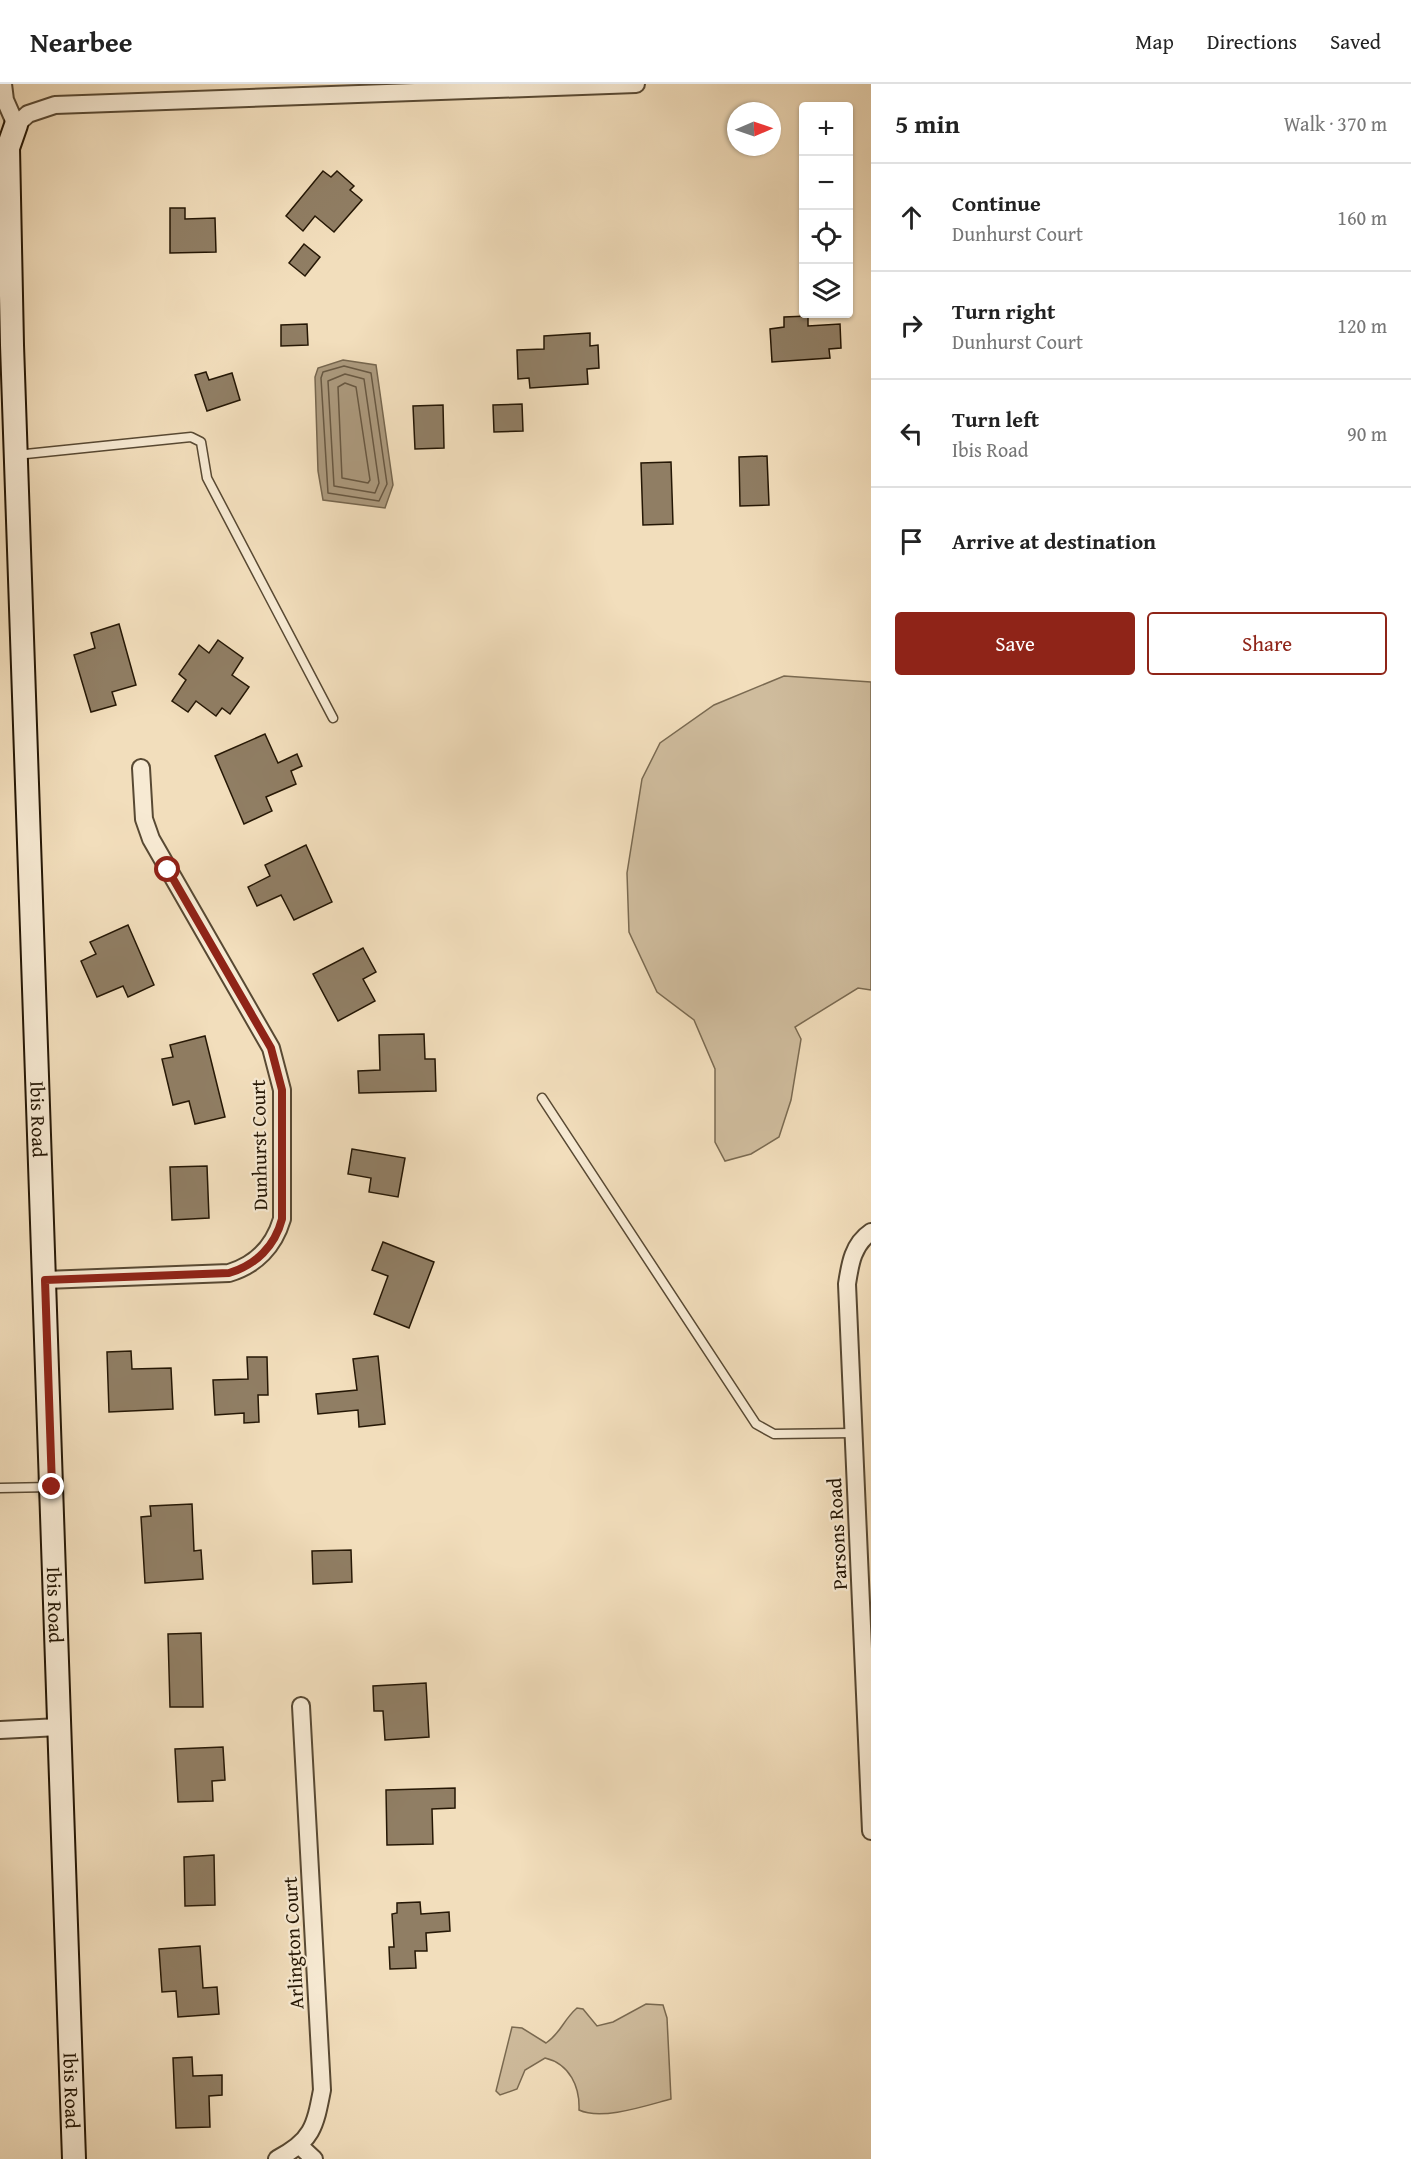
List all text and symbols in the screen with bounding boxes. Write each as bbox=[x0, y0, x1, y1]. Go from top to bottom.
text: Nearbee bbox=[30, 21, 133, 62]
text: Map bbox=[1135, 26, 1174, 57]
text: Directions bbox=[1207, 26, 1297, 57]
text: Saved bbox=[1330, 26, 1381, 57]
north arrow bbox=[727, 102, 781, 156]
map controls bbox=[799, 102, 853, 318]
button: + bbox=[799, 102, 853, 156]
text: 5 min bbox=[895, 104, 960, 143]
text: Walk · 370 m bbox=[1284, 109, 1387, 138]
button: − bbox=[799, 156, 853, 210]
text: Continue bbox=[952, 187, 1041, 219]
icon: ahead bbox=[895, 201, 928, 234]
text: 160 m bbox=[1337, 203, 1387, 232]
button: locate bbox=[799, 210, 853, 264]
text: Dunhurst Court bbox=[952, 219, 1083, 248]
button: layers bbox=[799, 264, 853, 318]
text: Turn right bbox=[952, 295, 1055, 327]
icon: right bbox=[895, 309, 928, 342]
text: 120 m bbox=[1337, 311, 1387, 340]
text: Dunhurst Court bbox=[952, 327, 1083, 356]
text: Turn left bbox=[952, 403, 1039, 435]
icon: left bbox=[895, 417, 928, 450]
text: 90 m bbox=[1347, 419, 1387, 448]
text: Ibis Road bbox=[952, 435, 1028, 464]
icon: arrive bbox=[895, 525, 928, 558]
text: Arrive at destination bbox=[952, 525, 1156, 557]
button: Save bbox=[895, 612, 1135, 675]
button: Share bbox=[1147, 612, 1387, 675]
route start bbox=[154, 856, 180, 882]
street label: Dunhurst Court bbox=[243, 1079, 274, 1211]
street label: Ibis Road bbox=[23, 1080, 55, 1158]
route end bbox=[38, 1473, 64, 1499]
street label: Parsons Road bbox=[819, 1477, 854, 1591]
street label: Ibis Road bbox=[40, 1566, 71, 1644]
street label: Arlington Court bbox=[275, 1876, 310, 2010]
street label: Ibis Road bbox=[56, 2052, 88, 2130]

